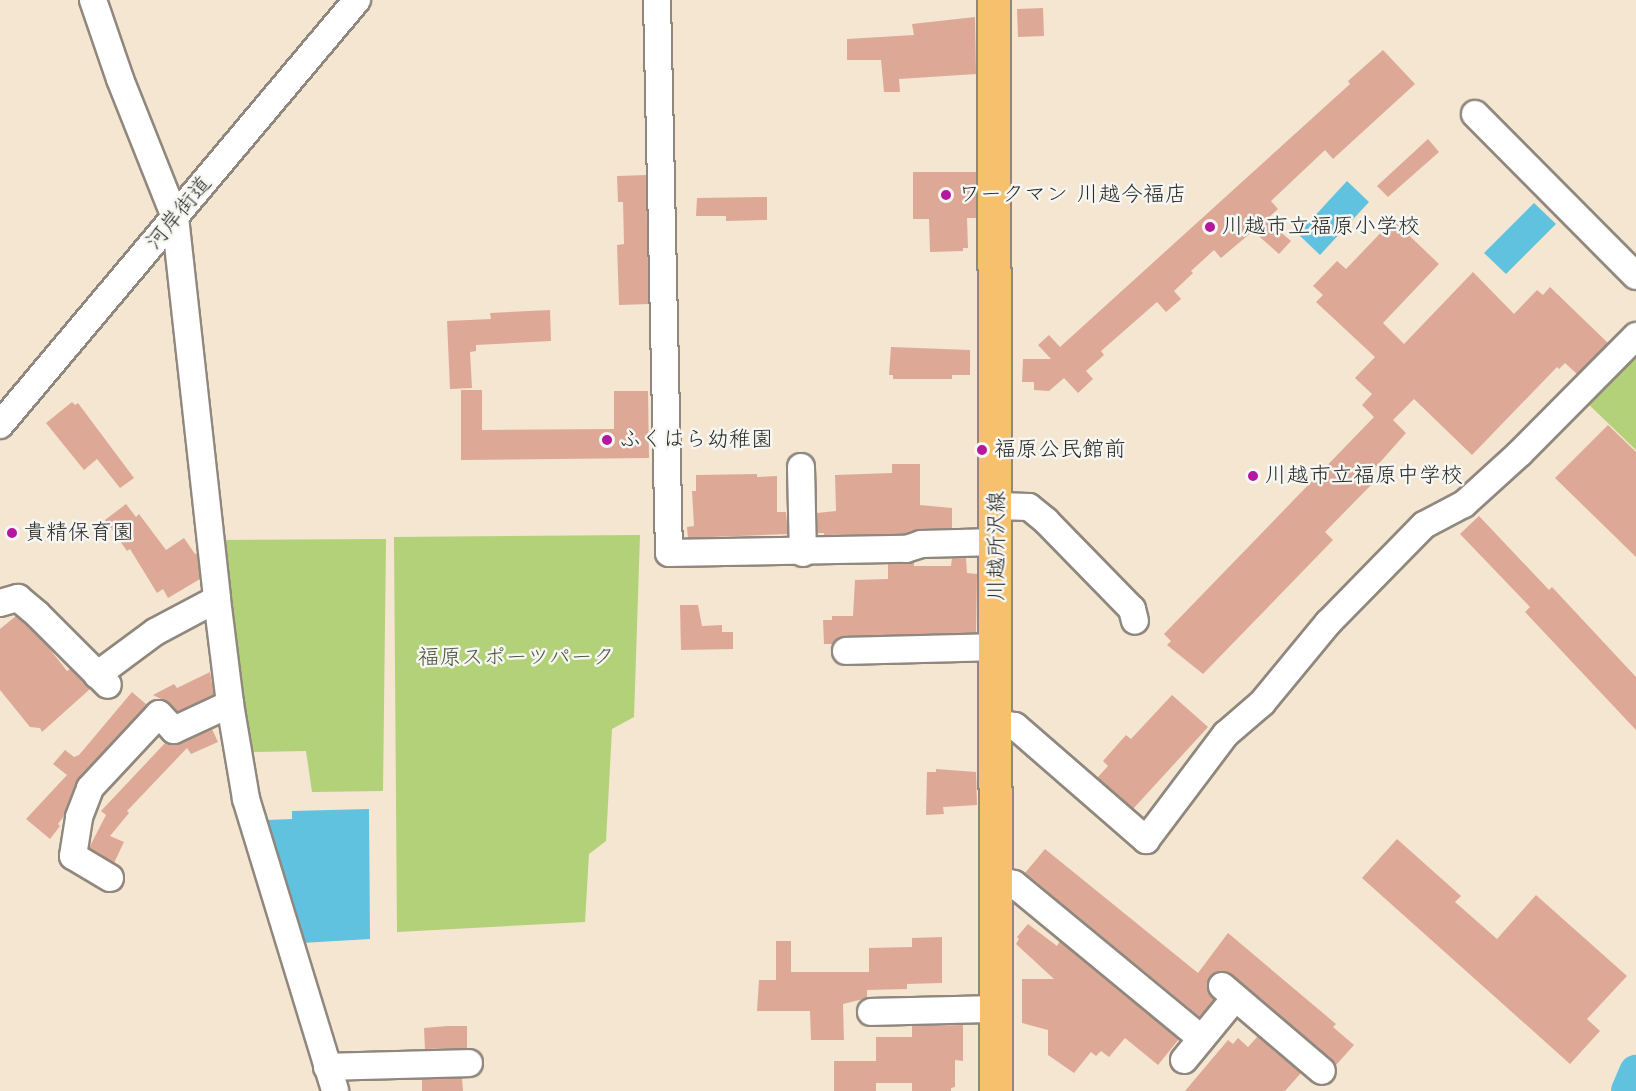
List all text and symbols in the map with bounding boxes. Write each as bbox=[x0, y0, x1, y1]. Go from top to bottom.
street label: 河岸街道 bbox=[141, 171, 217, 255]
place label: ワークマン 川越今福店 bbox=[958, 182, 1187, 208]
marker: ワークマン 川越今福店 bbox=[939, 188, 953, 202]
place label: 川越市立福原小学校 bbox=[1222, 214, 1420, 240]
marker: 川越市立福原小学校 bbox=[1203, 220, 1217, 234]
place label: ふくはら幼稚園 bbox=[619, 427, 773, 453]
marker: ふくはら幼稚園 bbox=[600, 433, 614, 447]
place label: 福原公民館前 bbox=[994, 437, 1126, 463]
marker: 福原公民館前 bbox=[975, 443, 989, 457]
place label: 川越市立福原中学校 bbox=[1265, 463, 1463, 489]
marker: 川越市立福原中学校 bbox=[1246, 469, 1260, 483]
street label: 川越所沢線 bbox=[984, 491, 1010, 601]
place label: 貴精保育園 bbox=[24, 520, 134, 546]
marker: 貴精保育園 bbox=[5, 526, 19, 540]
park label: 福原スポーツパーク bbox=[417, 645, 615, 671]

